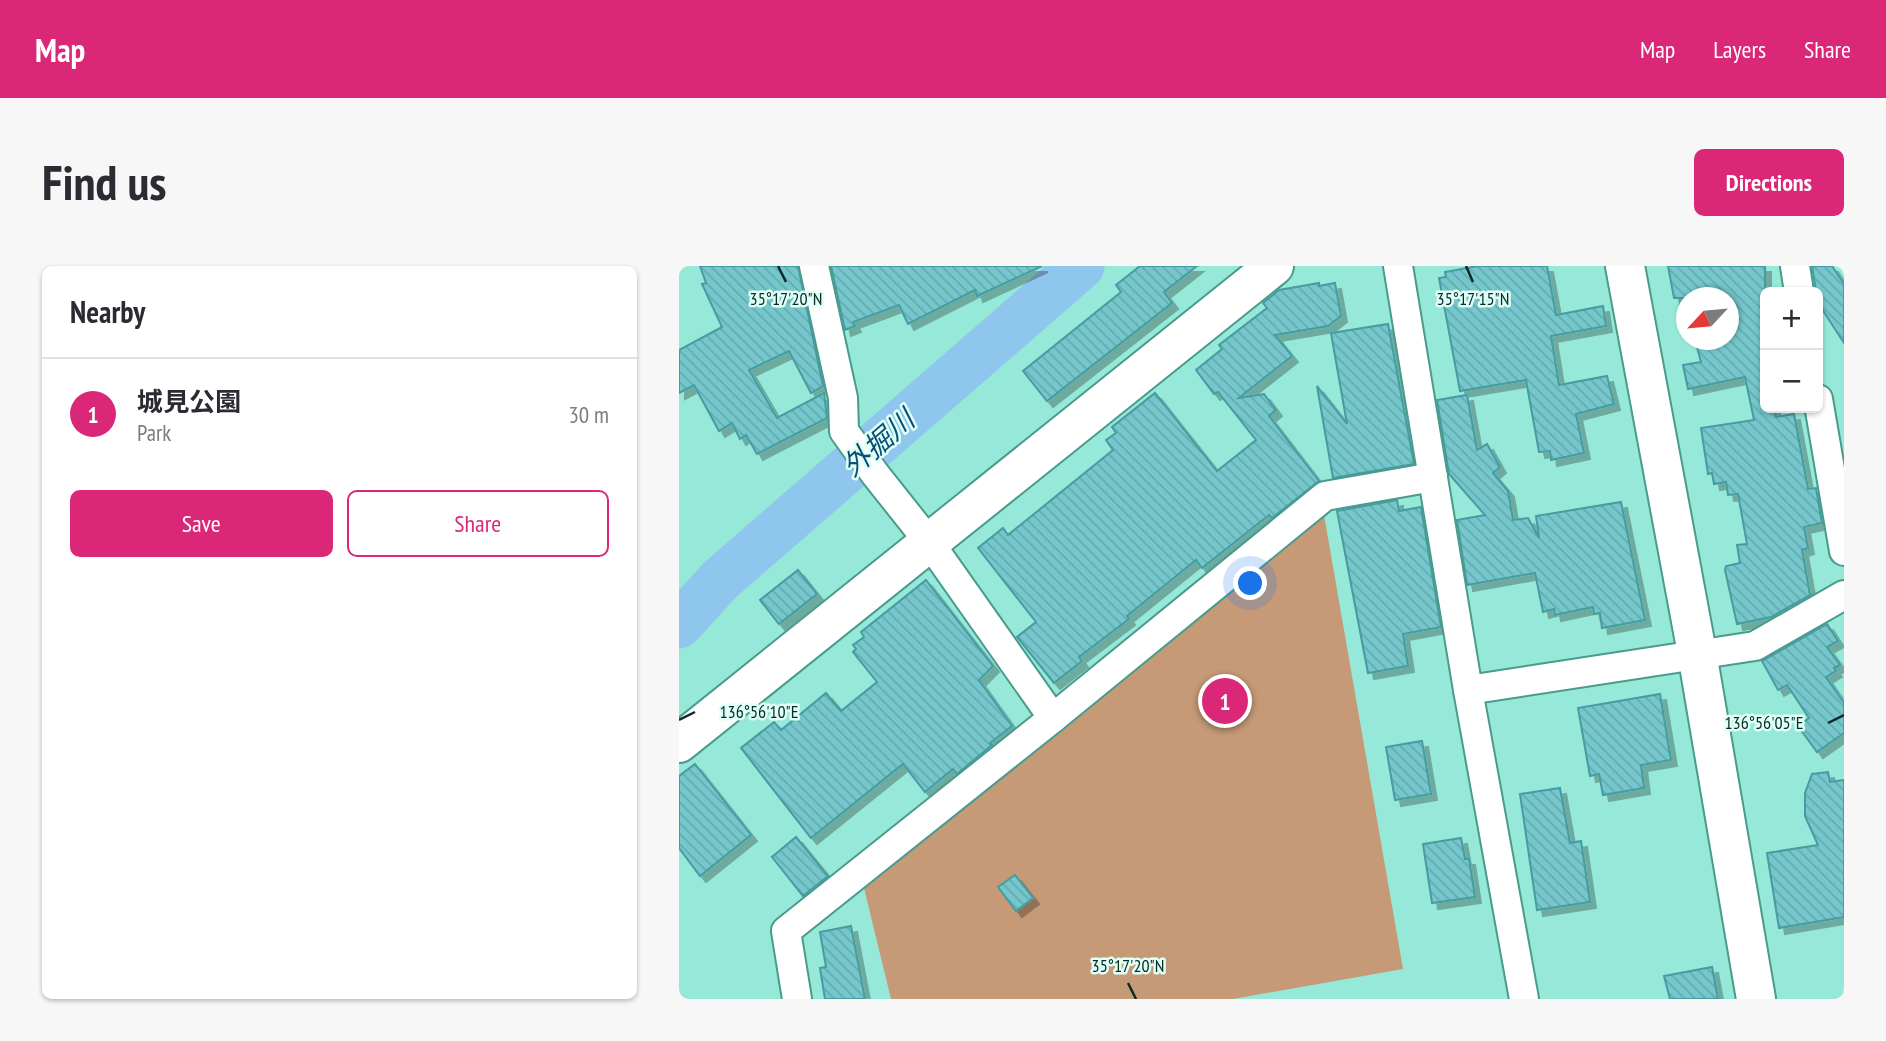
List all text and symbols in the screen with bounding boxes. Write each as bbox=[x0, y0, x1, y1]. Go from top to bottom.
text: Map bbox=[35, 28, 85, 71]
text: Map bbox=[1640, 34, 1675, 65]
text: Layers bbox=[1713, 34, 1766, 65]
text: Share bbox=[1804, 34, 1851, 65]
button: Directions bbox=[1694, 149, 1844, 216]
text: Find us bbox=[42, 150, 166, 214]
text: 35°17'20"N bbox=[750, 287, 822, 310]
text: 35°17'15"N bbox=[1437, 287, 1509, 310]
north arrow bbox=[1676, 287, 1739, 350]
map controls bbox=[1760, 287, 1823, 413]
button: + bbox=[1760, 287, 1823, 350]
text: Nearby bbox=[70, 292, 145, 331]
button: − bbox=[1760, 350, 1823, 413]
text: 城見公園 bbox=[137, 385, 241, 418]
water label: 外掘川 bbox=[834, 399, 924, 484]
text: 1 bbox=[88, 400, 99, 429]
text: 30 m bbox=[568, 400, 609, 429]
text: Park bbox=[137, 418, 171, 447]
button: Save bbox=[70, 490, 333, 557]
button: Share bbox=[347, 490, 609, 557]
your location bbox=[1233, 566, 1267, 600]
pin: 1 bbox=[1202, 675, 1248, 727]
text: 136°56'10"E bbox=[720, 700, 798, 723]
text: 136°56'05"E bbox=[1725, 711, 1803, 734]
text: 35°17'20"N bbox=[1092, 954, 1164, 977]

